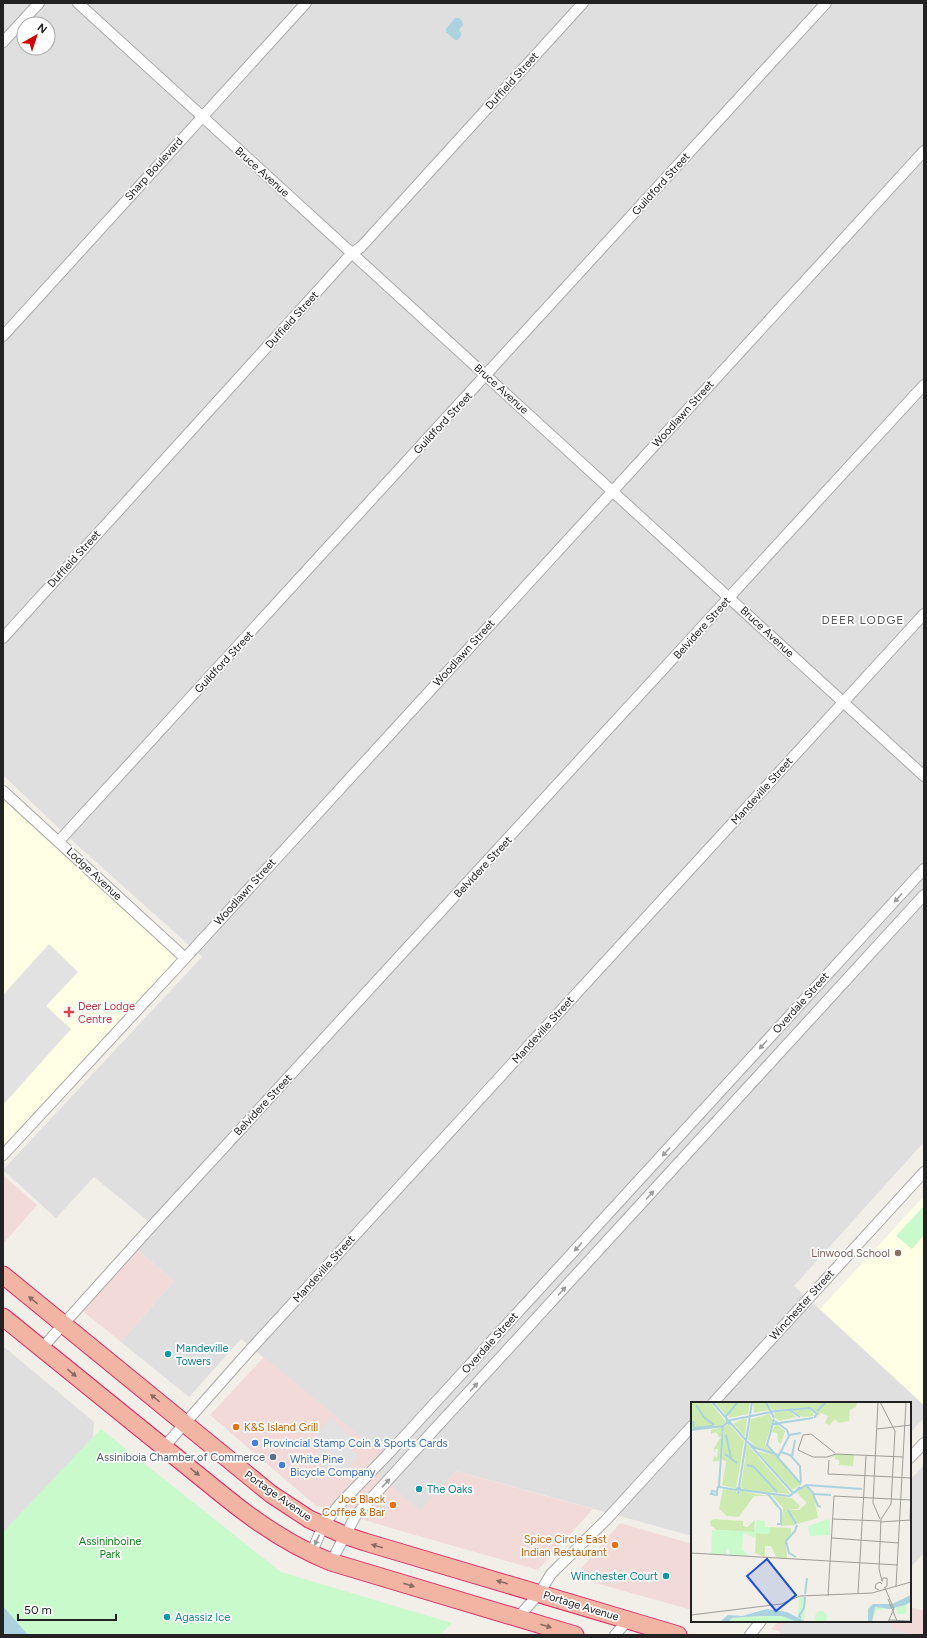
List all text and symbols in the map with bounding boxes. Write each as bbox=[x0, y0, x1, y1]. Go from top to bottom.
north arrow bbox=[16, 16, 56, 56]
text: N bbox=[35, 21, 49, 36]
street label: Duffield Street bbox=[483, 50, 541, 112]
street label: Sharp Boulevard bbox=[122, 135, 186, 203]
street label: Bruce Avenue bbox=[232, 144, 292, 200]
street label: Guildford Street bbox=[629, 150, 693, 218]
street label: Duffield Street bbox=[263, 289, 321, 351]
street label: Bruce Avenue bbox=[471, 361, 531, 417]
street label: Woodlawn Street bbox=[650, 378, 716, 450]
street label: Guildford Street bbox=[411, 389, 475, 457]
street label: Duffield Street bbox=[45, 528, 103, 590]
street label: Belvidere Street bbox=[671, 594, 733, 662]
street label: Bruce Avenue bbox=[738, 604, 796, 660]
district label: DEER LODGE bbox=[822, 613, 904, 627]
street label: Woodlawn Street bbox=[431, 617, 497, 689]
street label: Guildford Street bbox=[192, 628, 256, 696]
street label: Mandeville Street bbox=[728, 755, 796, 827]
street label: Belvidere Street bbox=[451, 834, 515, 900]
street label: Lodge Avenue bbox=[64, 845, 124, 903]
street label: Woodlawn Street bbox=[212, 856, 278, 928]
one-way arrow bbox=[893, 892, 902, 903]
street label: Overdale Street bbox=[770, 970, 832, 1036]
street label: Mandeville Street bbox=[509, 994, 577, 1066]
place label: Deer Lodge Centre bbox=[78, 1000, 135, 1026]
marker: Deer Lodge Centre bbox=[63, 1006, 75, 1018]
one-way arrow bbox=[758, 1040, 768, 1050]
street label: Belvidere Street bbox=[231, 1072, 295, 1138]
one-way arrow bbox=[661, 1146, 670, 1157]
one-way arrow bbox=[645, 1190, 654, 1201]
street label: Mandeville Street bbox=[290, 1233, 358, 1305]
one-way arrow bbox=[574, 1243, 583, 1252]
place label: Linwood School bbox=[811, 1247, 890, 1260]
marker: Linwood School bbox=[893, 1248, 903, 1258]
street label: Winchester Street bbox=[767, 1267, 837, 1343]
one-way arrow bbox=[557, 1286, 566, 1297]
one-way arrow bbox=[28, 1295, 39, 1304]
street label: Overdale Street bbox=[459, 1310, 521, 1376]
place label: Mandeville Towers bbox=[176, 1342, 228, 1368]
marker: Mandeville Towers bbox=[163, 1349, 173, 1359]
one-way arrow bbox=[67, 1368, 78, 1377]
one-way arrow bbox=[469, 1382, 479, 1392]
one-way arrow bbox=[149, 1394, 160, 1403]
inset map bbox=[691, 1402, 911, 1622]
place label: K&S Island Grill bbox=[244, 1421, 318, 1434]
marker: K&S Island Grill bbox=[231, 1422, 241, 1432]
place label: Provincial Stamp Coin & Sports Cards bbox=[263, 1437, 448, 1450]
marker: Provincial Stamp Coin & Sports Cards bbox=[250, 1438, 260, 1448]
place label: Assiniboia Chamber of Commerce bbox=[97, 1451, 265, 1464]
marker: Assiniboia Chamber of Commerce bbox=[268, 1452, 278, 1462]
place label: White Pine Bicycle Company bbox=[290, 1453, 376, 1479]
marker: White Pine Bicycle Company bbox=[277, 1460, 287, 1470]
one-way arrow bbox=[189, 1468, 200, 1477]
street label: Portage Avenue bbox=[242, 1468, 314, 1524]
one-way arrow bbox=[381, 1478, 391, 1488]
place label: The Oaks bbox=[427, 1483, 473, 1496]
marker: The Oaks bbox=[414, 1484, 424, 1494]
place label: Joe Black Coffee & Bar bbox=[322, 1493, 386, 1519]
marker: Joe Black Coffee & Bar bbox=[388, 1500, 398, 1510]
place label: Spice Circle East Indian Restaurant bbox=[521, 1533, 607, 1559]
one-way arrow bbox=[314, 1534, 321, 1546]
park label: Assininboine Park bbox=[79, 1535, 141, 1561]
marker: Spice Circle East Indian Restaurant bbox=[610, 1540, 620, 1550]
one-way arrow bbox=[371, 1543, 383, 1549]
place label: Winchester Court bbox=[571, 1570, 658, 1583]
marker: Winchester Court bbox=[661, 1571, 671, 1581]
one-way arrow bbox=[495, 1579, 507, 1585]
one-way arrow bbox=[403, 1582, 415, 1588]
street label: Portage Avenue bbox=[542, 1588, 620, 1624]
scale bar bbox=[18, 1596, 116, 1622]
text: 50 m bbox=[24, 1603, 52, 1617]
place label: Agassiz Ice bbox=[175, 1611, 230, 1624]
marker: Agassiz Ice bbox=[162, 1612, 172, 1622]
one-way arrow bbox=[541, 1623, 553, 1629]

